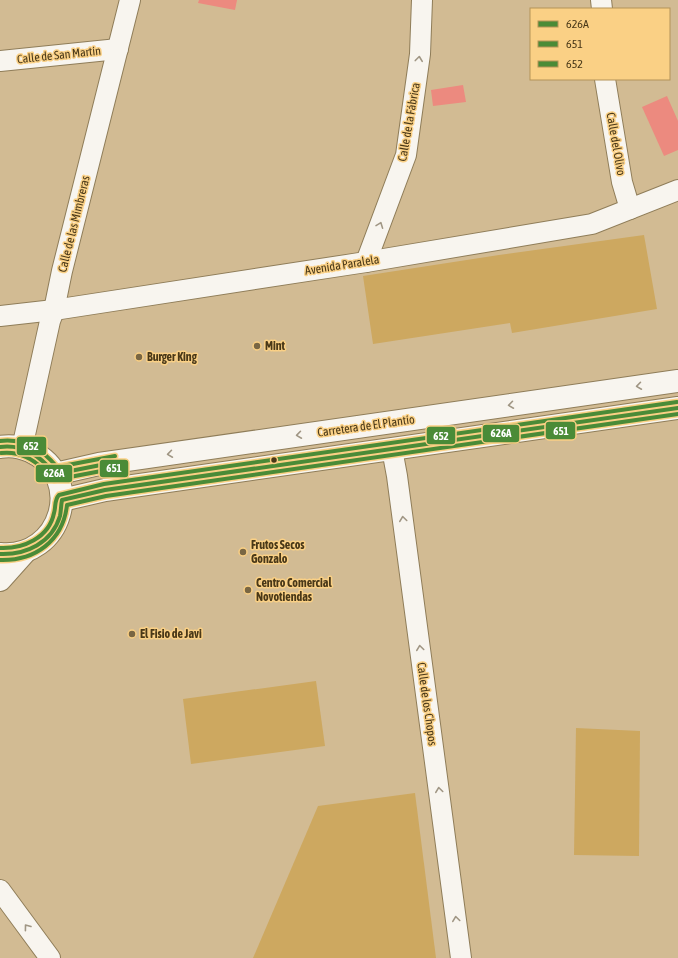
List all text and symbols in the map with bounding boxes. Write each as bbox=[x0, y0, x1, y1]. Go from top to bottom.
legend bbox=[530, 8, 670, 80]
text: 626A bbox=[566, 17, 589, 31]
text: 651 bbox=[566, 37, 583, 51]
street label: Calle de San Martín bbox=[16, 44, 102, 66]
one-way arrow bbox=[414, 56, 423, 62]
text: 652 bbox=[566, 57, 583, 71]
street label: Calle de la Fábrica bbox=[395, 82, 423, 162]
street label: Calle del Olivo bbox=[604, 111, 628, 177]
street label: Calle de las Mimbreras bbox=[55, 174, 93, 274]
one-way arrow bbox=[375, 222, 383, 229]
street label: Avenida Paralela bbox=[304, 252, 380, 278]
place label: Mint bbox=[265, 339, 286, 353]
marker: Mint bbox=[252, 341, 262, 351]
place label: Burger King bbox=[147, 350, 198, 364]
marker: Burger King bbox=[134, 352, 144, 362]
one-way arrow bbox=[636, 381, 642, 390]
one-way arrow bbox=[508, 400, 514, 409]
street label: Carretera de El Plantío bbox=[317, 412, 416, 440]
line badge: 651 bbox=[545, 421, 576, 440]
line badge: 626A bbox=[482, 424, 520, 443]
text: 651 bbox=[553, 425, 569, 437]
line badge: 652 bbox=[426, 426, 456, 445]
text: 626A bbox=[491, 427, 512, 439]
one-way arrow bbox=[296, 430, 302, 439]
text: 652 bbox=[433, 430, 449, 442]
line badge: 652 bbox=[16, 436, 47, 456]
text: 652 bbox=[23, 440, 39, 452]
one-way arrow bbox=[167, 449, 173, 458]
unlabelled marker bbox=[269, 455, 279, 465]
line badge: 651 bbox=[99, 459, 129, 478]
text: 651 bbox=[106, 462, 122, 474]
line badge: 626A bbox=[35, 464, 73, 483]
text: 626A bbox=[44, 467, 65, 479]
one-way arrow bbox=[399, 516, 408, 522]
place label: Frutos Secos Gonzalo bbox=[251, 538, 305, 566]
marker: Frutos Secos Gonzalo bbox=[238, 547, 248, 557]
place label: Centro Comercial Novotiendas bbox=[256, 576, 332, 604]
marker: Centro Comercial Novotiendas bbox=[243, 585, 253, 595]
place label: El Fisio de Javi bbox=[140, 627, 202, 641]
marker: El Fisio de Javi bbox=[127, 629, 137, 639]
one-way arrow bbox=[416, 645, 425, 651]
street label: Calle de los Chopos bbox=[414, 661, 440, 747]
one-way arrow bbox=[435, 787, 444, 794]
one-way arrow bbox=[452, 916, 461, 922]
one-way arrow bbox=[25, 924, 32, 931]

